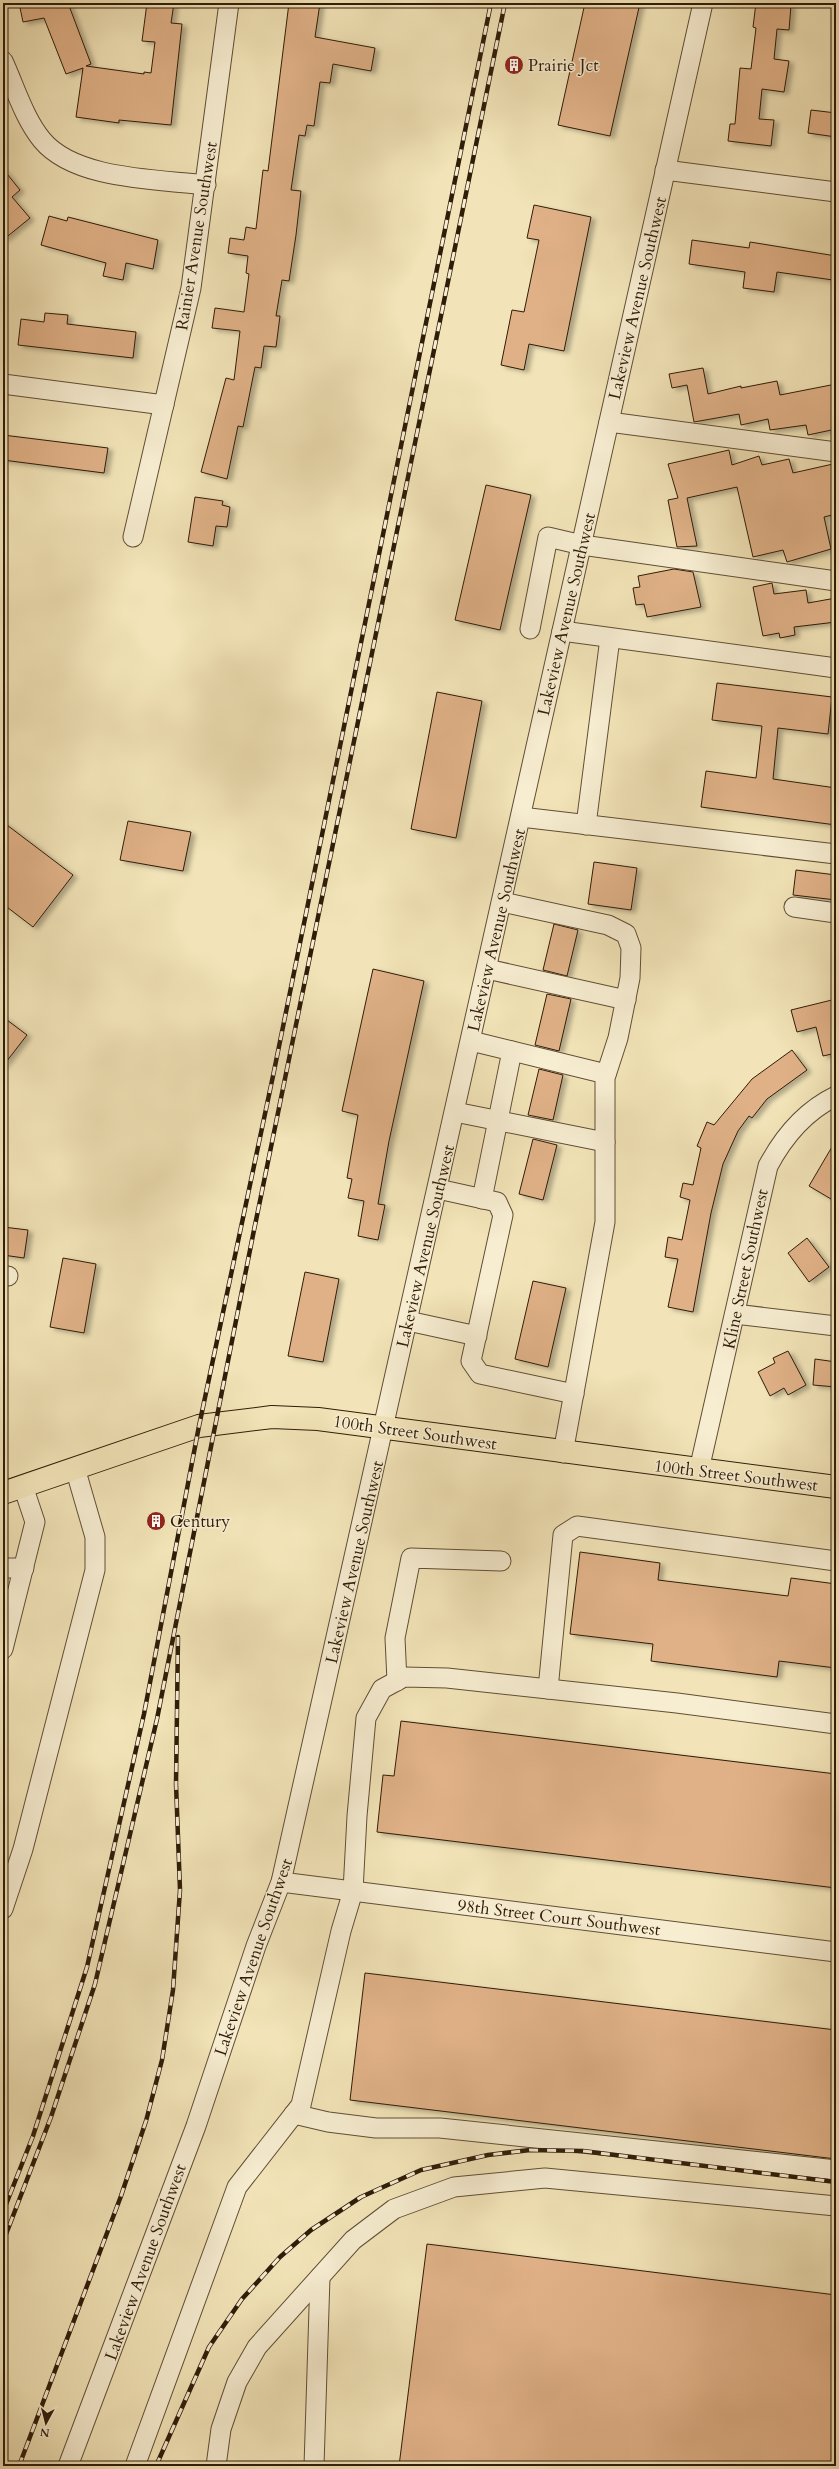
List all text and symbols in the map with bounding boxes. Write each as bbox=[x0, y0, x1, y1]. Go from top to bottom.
building icon: Prairie Jct bbox=[503, 54, 525, 76]
place label: Prairie Jct bbox=[528, 54, 599, 77]
street label: Rainier Avenue Southwest bbox=[170, 139, 223, 332]
street label: Lakeview Avenue Southwest bbox=[603, 194, 672, 402]
street label: Lakeview Avenue Southwest bbox=[532, 510, 601, 718]
street label: Lakeview Avenue Southwest bbox=[462, 826, 531, 1034]
street label: Lakeview Avenue Southwest bbox=[391, 1142, 460, 1350]
street label: Kline Street Southwest bbox=[717, 1186, 774, 1351]
street label: 100th Street Southwest bbox=[332, 1410, 499, 1455]
street label: 100th Street Southwest bbox=[653, 1454, 820, 1497]
street label: Lakeview Avenue Southwest bbox=[320, 1458, 389, 1666]
building icon: Century bbox=[145, 1510, 167, 1532]
place label: Century bbox=[170, 1510, 230, 1533]
street label: Lakeview Avenue Southwest bbox=[209, 1855, 298, 2059]
street label: 98th Street Court Southwest bbox=[456, 1894, 662, 1941]
street label: Lakeview Avenue Southwest bbox=[99, 2160, 192, 2364]
north arrow bbox=[26, 2403, 66, 2443]
text: N bbox=[39, 2424, 50, 2440]

